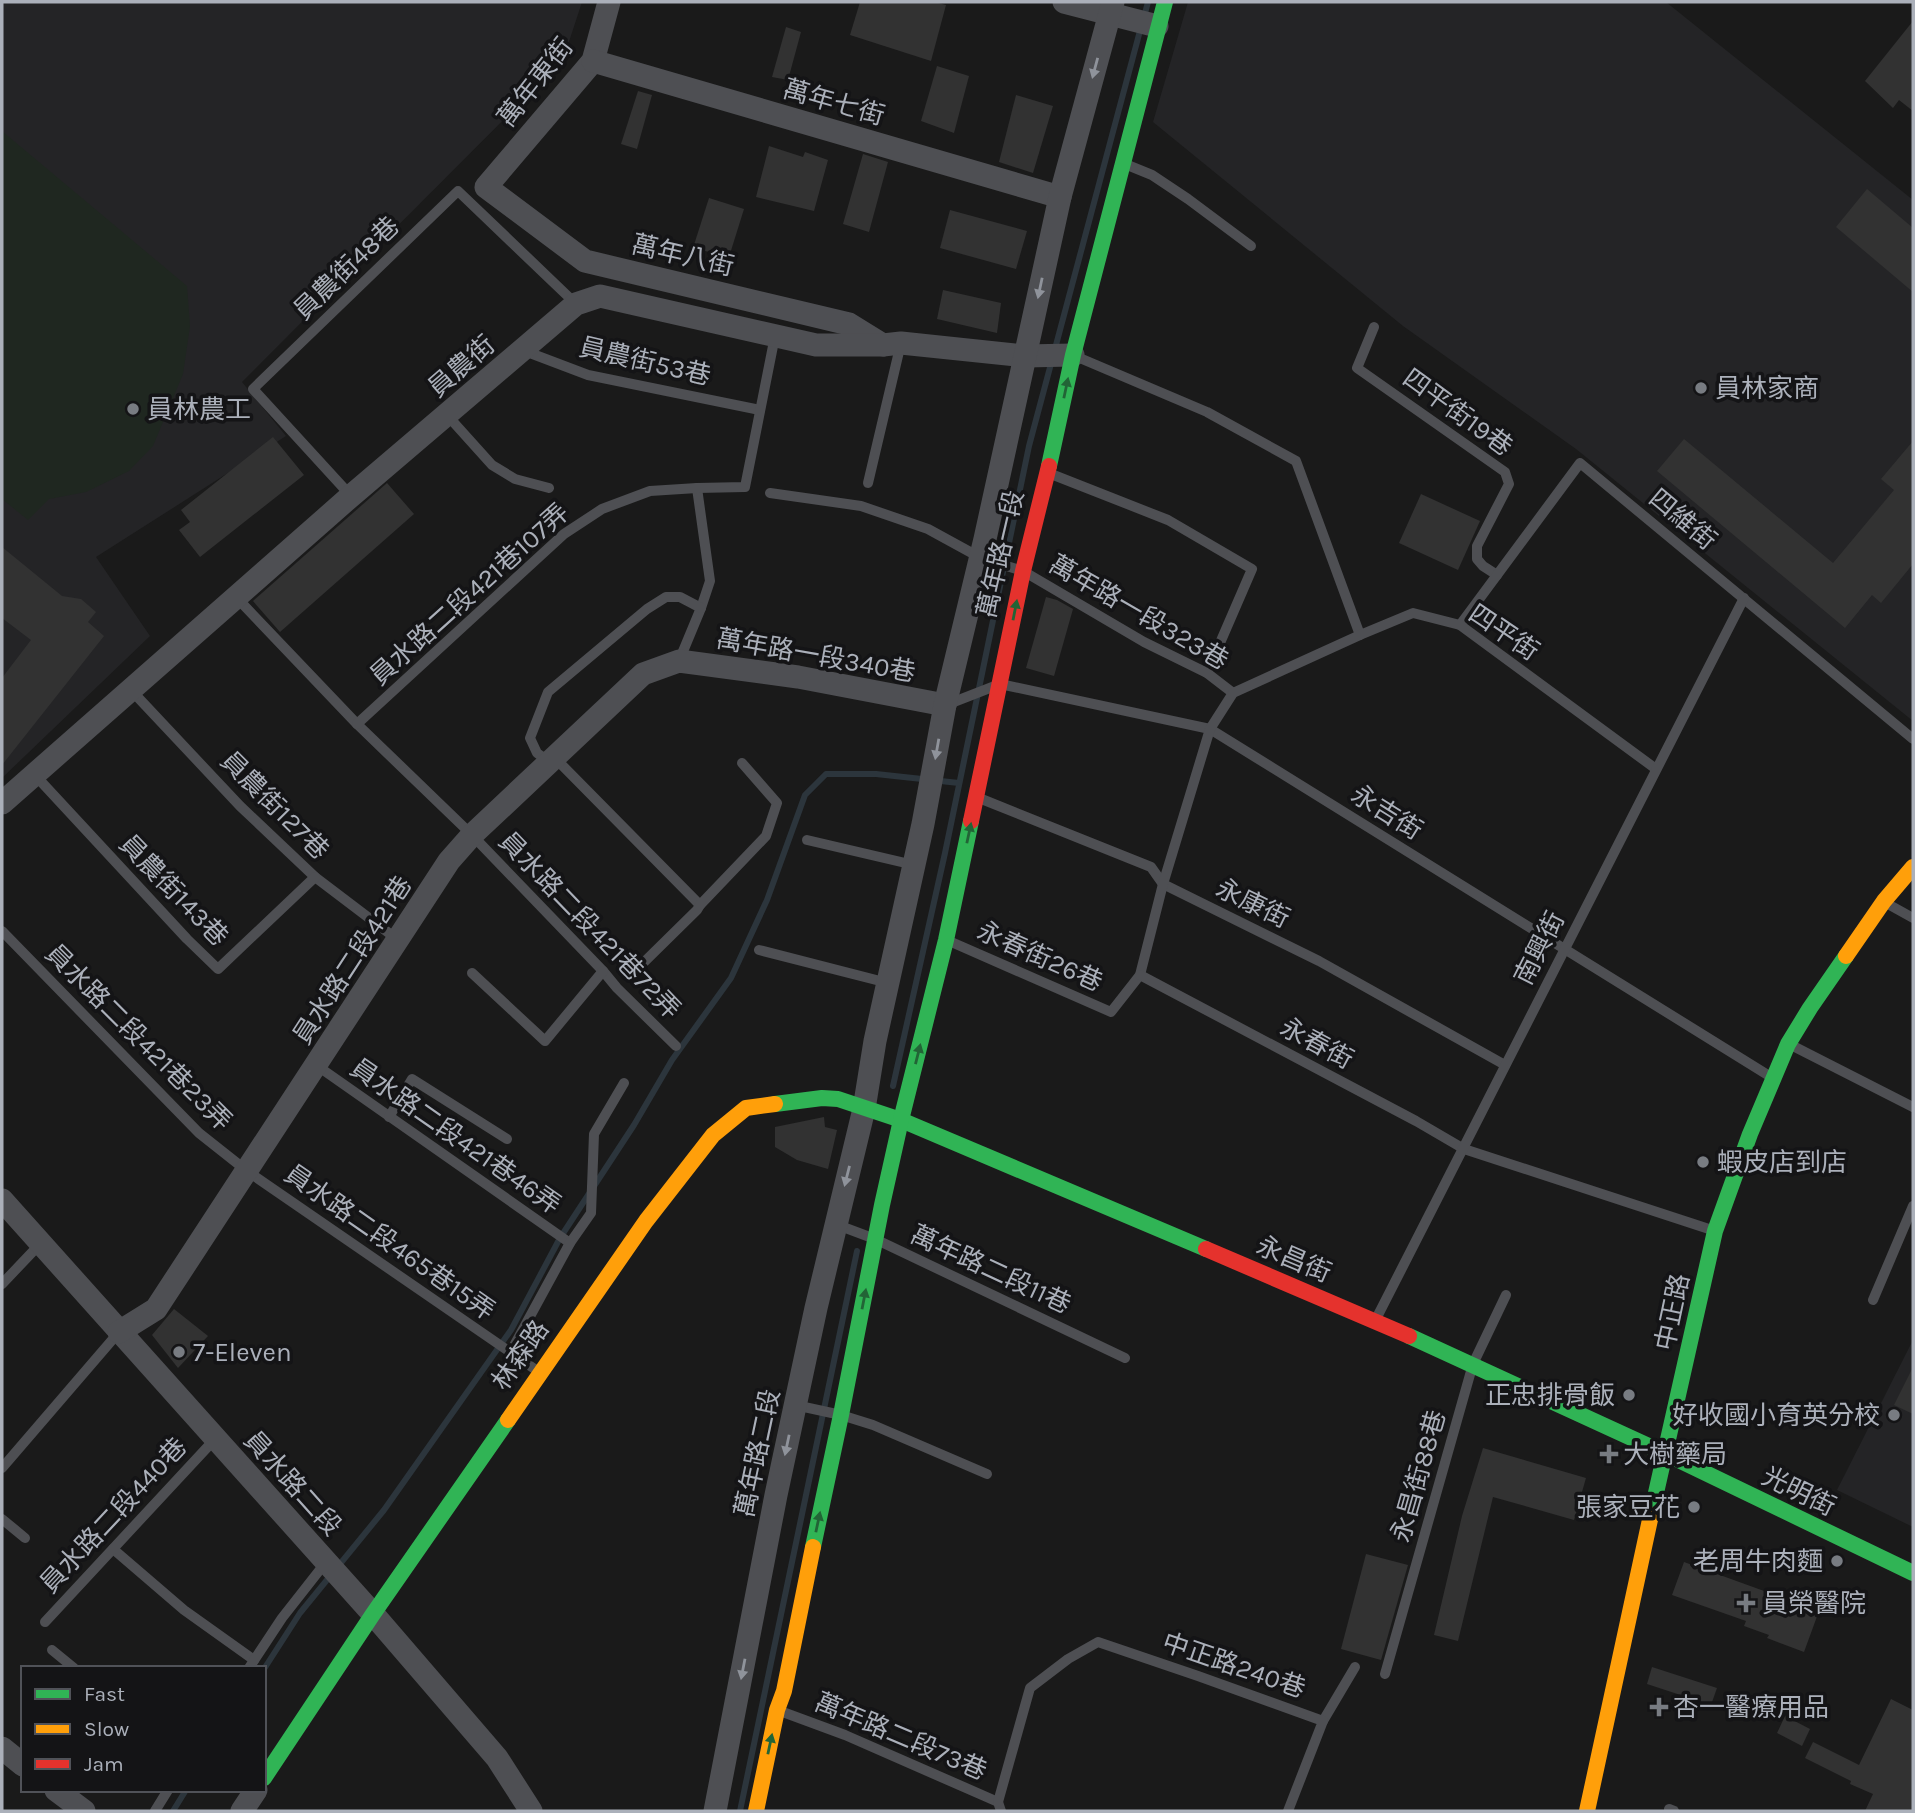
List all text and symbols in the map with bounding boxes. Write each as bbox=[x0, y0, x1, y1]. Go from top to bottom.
street label: 萬年東街 bbox=[491, 32, 580, 133]
one-way arrow bbox=[1089, 57, 1100, 79]
street label: 萬年七街 bbox=[780, 73, 888, 132]
street label: 員農街48巷 bbox=[287, 210, 405, 326]
street label: 萬年八街 bbox=[629, 229, 737, 282]
one-way arrow bbox=[1034, 277, 1045, 299]
street label: 員農街 bbox=[422, 329, 501, 404]
street label: 員農街53巷 bbox=[576, 331, 714, 392]
street label: 四平街19巷 bbox=[1397, 362, 1518, 462]
place label: 員林家商 bbox=[1715, 373, 1819, 404]
one-way arrow bbox=[1061, 377, 1072, 399]
marker: 員林家商 bbox=[1693, 380, 1709, 396]
place label: 員林農工 bbox=[147, 394, 251, 425]
marker: 員林農工 bbox=[125, 401, 141, 417]
street label: 四維街 bbox=[1643, 482, 1723, 556]
street label: 萬年路一段 bbox=[971, 487, 1030, 621]
street label: 員水路二段421巷107弄 bbox=[364, 497, 575, 692]
street label: 萬年路一段323巷 bbox=[1044, 549, 1234, 676]
street label: 四平街 bbox=[1463, 598, 1545, 667]
one-way arrow bbox=[1010, 599, 1021, 621]
street label: 萬年路一段340巷 bbox=[714, 623, 918, 688]
one-way arrow bbox=[931, 738, 942, 760]
street label: 員農街127巷 bbox=[214, 745, 335, 866]
street label: 永吉街 bbox=[1345, 779, 1428, 846]
one-way arrow bbox=[963, 822, 974, 844]
street label: 員水路二段421巷72弄 bbox=[493, 826, 687, 1025]
street label: 員農街143巷 bbox=[113, 828, 234, 952]
street label: 員水路二段421巷 bbox=[287, 870, 418, 1050]
street label: 永康街 bbox=[1211, 872, 1295, 934]
street label: 南興街 bbox=[1508, 906, 1571, 990]
street label: 永春街26巷 bbox=[972, 915, 1107, 998]
street label: 員水路二段421巷23弄 bbox=[39, 938, 238, 1137]
street label: 永春街 bbox=[1275, 1011, 1358, 1075]
one-way arrow bbox=[913, 1043, 924, 1065]
street label: 員水路二段421巷46弄 bbox=[345, 1052, 567, 1221]
place label: 蝦皮店到店 bbox=[1717, 1147, 1847, 1178]
marker: 蝦皮店到店 bbox=[1695, 1154, 1711, 1170]
street label: 員水路二段465巷15弄 bbox=[279, 1158, 501, 1327]
one-way arrow bbox=[841, 1165, 852, 1187]
street label: 萬年路二段11巷 bbox=[906, 1219, 1076, 1320]
street label: 永昌街 bbox=[1252, 1230, 1336, 1289]
street label: 中正路 bbox=[1649, 1271, 1696, 1353]
one-way arrow bbox=[858, 1288, 869, 1310]
street label: 林森路 bbox=[485, 1314, 555, 1396]
place label: 7-Eleven bbox=[193, 1337, 292, 1368]
marker: 7-Eleven bbox=[171, 1344, 187, 1360]
place label: 正忠排骨飯 bbox=[1485, 1380, 1615, 1411]
street label: 萬年路二段 bbox=[729, 1386, 786, 1520]
marker: 正忠排骨飯 bbox=[1621, 1387, 1637, 1403]
place label: 好收國小育英分校 bbox=[1672, 1400, 1880, 1431]
street label: 永昌街88巷 bbox=[1385, 1407, 1452, 1546]
marker: 好收國小育英分校 bbox=[1886, 1407, 1902, 1423]
street label: 員水路二段 bbox=[238, 1425, 348, 1542]
street label: 員水路二段440巷 bbox=[34, 1431, 193, 1599]
one-way arrow bbox=[781, 1434, 792, 1456]
place label: 大樹藥局 bbox=[1623, 1439, 1727, 1470]
marker: 大樹藥局 bbox=[1601, 1446, 1617, 1462]
street label: 光明街 bbox=[1757, 1460, 1841, 1522]
place label: 張家豆花 bbox=[1576, 1492, 1680, 1523]
marker: 張家豆花 bbox=[1686, 1499, 1702, 1515]
one-way arrow bbox=[813, 1511, 824, 1533]
place label: 老周牛肉麵 bbox=[1693, 1546, 1823, 1577]
marker: 老周牛肉麵 bbox=[1829, 1553, 1845, 1569]
place label: 員榮醫院 bbox=[1762, 1588, 1866, 1619]
marker: 員榮醫院 bbox=[1736, 1593, 1756, 1613]
street label: 中正路240巷 bbox=[1158, 1627, 1309, 1704]
one-way arrow bbox=[737, 1658, 748, 1680]
legend bbox=[21, 1666, 266, 1792]
text: Fast bbox=[84, 1682, 125, 1706]
street label: 萬年路二段73巷 bbox=[810, 1686, 991, 1787]
place label: 杏一醫療用品 bbox=[1673, 1692, 1829, 1723]
marker: 杏一醫療用品 bbox=[1651, 1699, 1667, 1715]
text: Slow bbox=[84, 1717, 129, 1741]
one-way arrow bbox=[764, 1733, 775, 1755]
text: Jam bbox=[84, 1752, 124, 1776]

